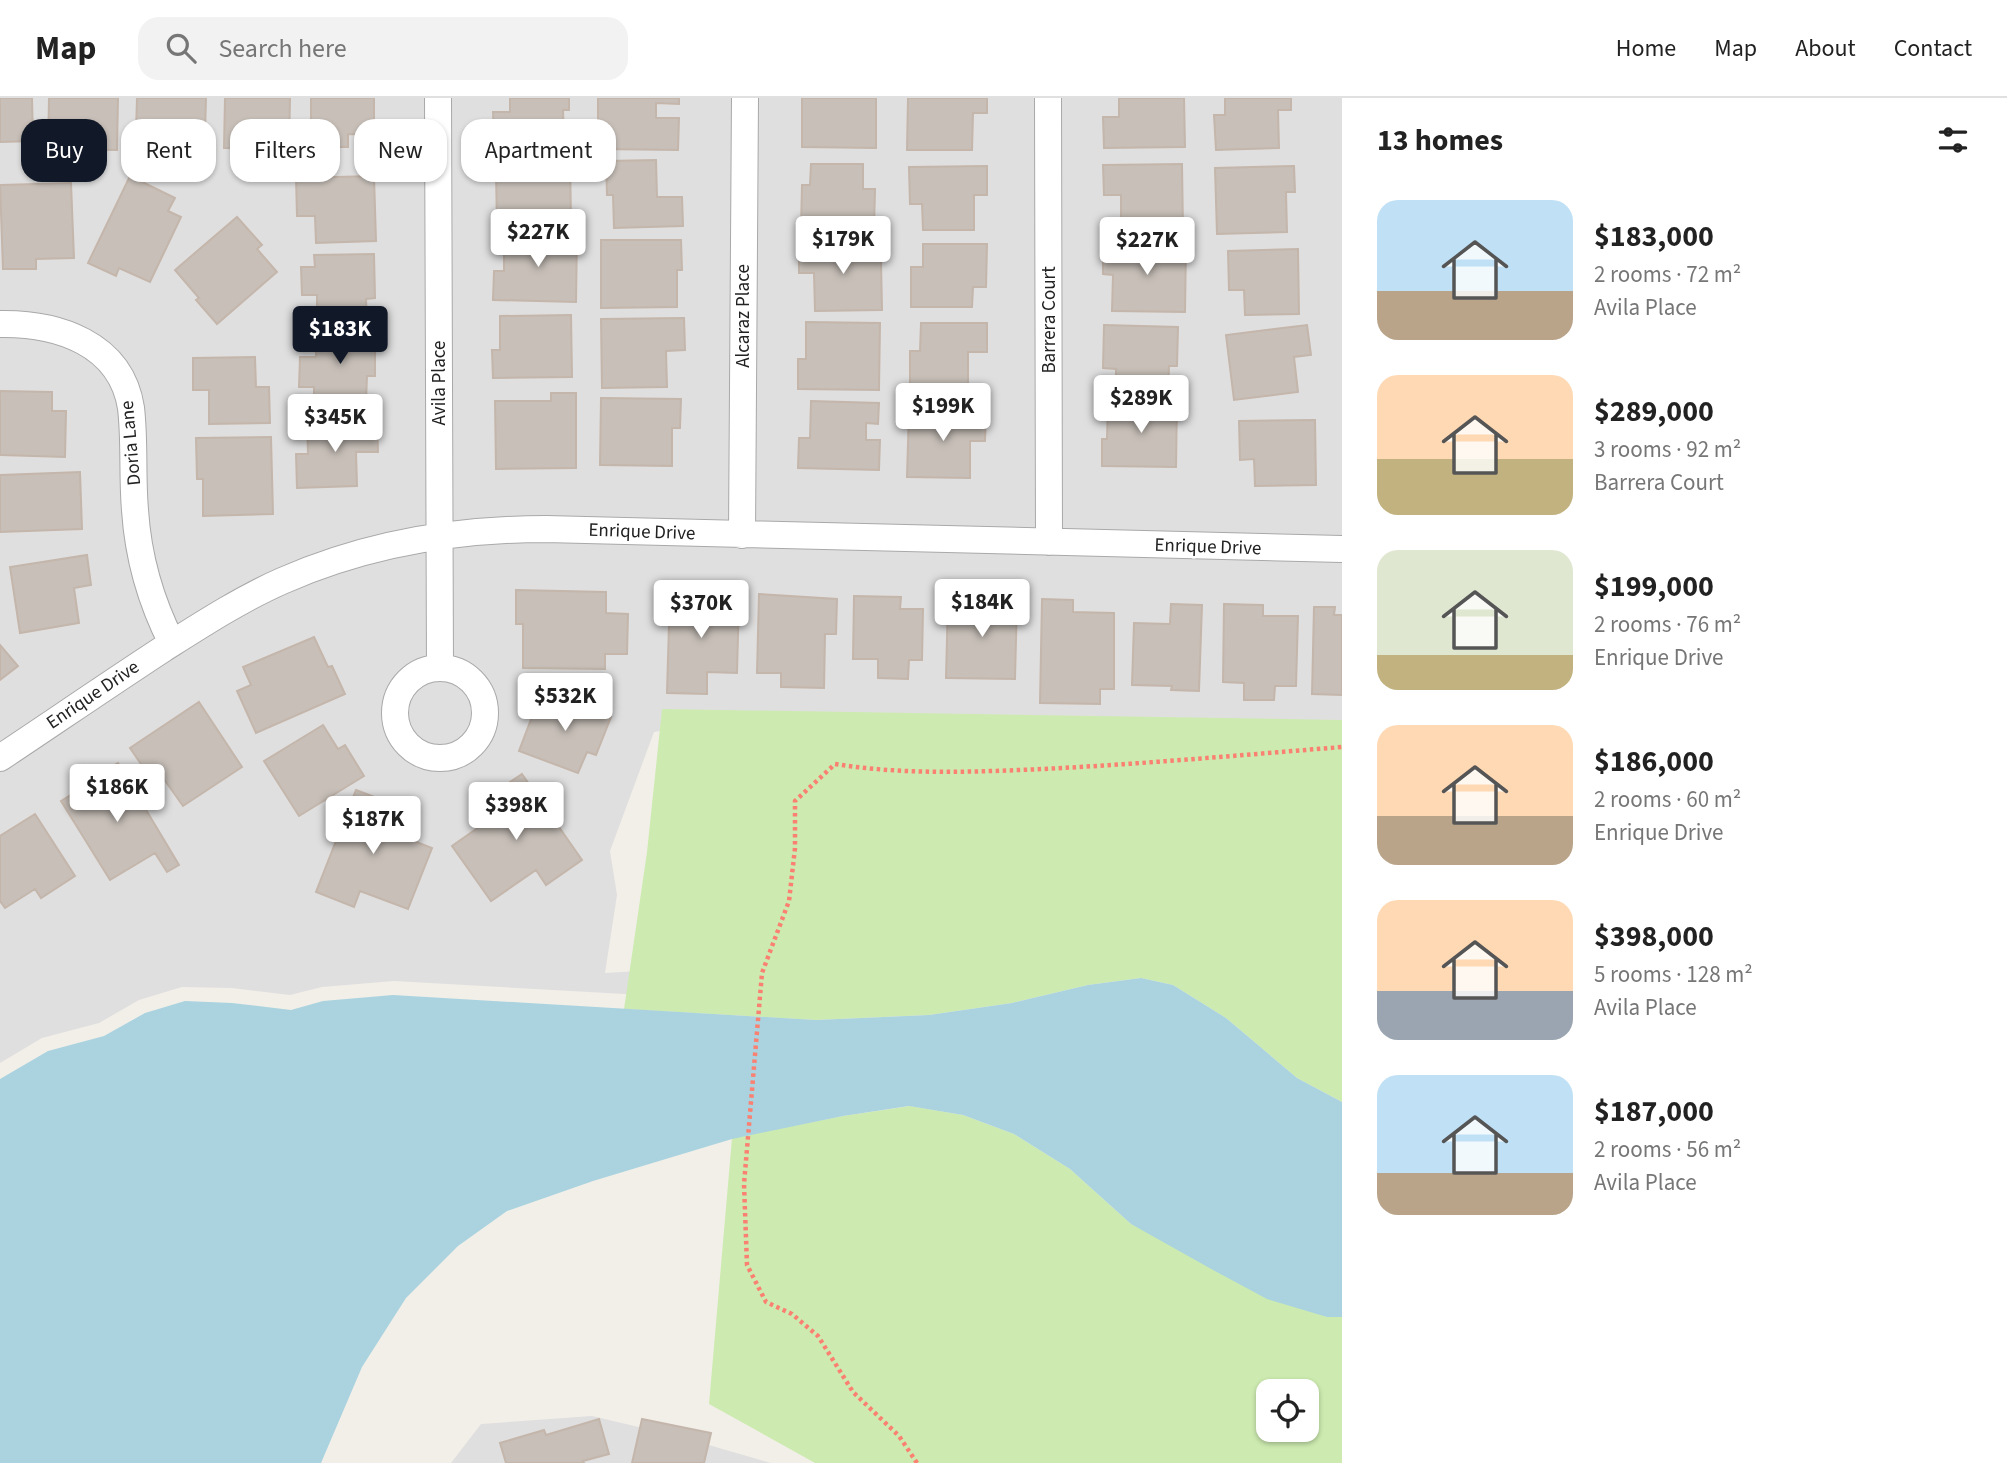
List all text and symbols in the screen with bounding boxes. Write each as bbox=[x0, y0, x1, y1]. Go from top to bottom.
search box bbox=[138, 17, 628, 80]
text: Map bbox=[35, 25, 96, 72]
icon: search bbox=[162, 29, 200, 67]
text: Search here bbox=[218, 30, 347, 67]
text: Home bbox=[1616, 31, 1676, 66]
text: Map bbox=[1714, 31, 1757, 66]
text: About bbox=[1795, 31, 1856, 66]
text: Contact bbox=[1894, 31, 1972, 66]
chip: Buy bbox=[21, 119, 107, 182]
chip: Rent bbox=[121, 119, 216, 182]
chip: Filters bbox=[230, 119, 340, 182]
chip: New bbox=[354, 119, 447, 182]
chip: Apartment bbox=[461, 119, 616, 182]
text: 13 homes bbox=[1377, 119, 1503, 162]
icon: filters bbox=[1934, 121, 1972, 159]
pin: $227K bbox=[489, 209, 587, 269]
text: $227K bbox=[507, 215, 569, 248]
text: $183,000 bbox=[1594, 215, 1714, 258]
pin: $179K bbox=[794, 216, 892, 276]
pin: $227K bbox=[1098, 218, 1196, 277]
text: $179K bbox=[812, 222, 874, 255]
text: $227K bbox=[1116, 223, 1178, 256]
icon: home bbox=[1433, 228, 1517, 312]
text: 2 rooms · 72 m² bbox=[1594, 258, 1741, 291]
street label: Alcaraz Place bbox=[730, 264, 757, 368]
street label: Barrera Court bbox=[1036, 266, 1063, 374]
text: Avila Place bbox=[1594, 291, 1697, 324]
pin: $183K bbox=[291, 306, 389, 366]
text: $183K bbox=[309, 312, 371, 345]
street label: Avila Place bbox=[426, 341, 453, 425]
pin: $289K bbox=[1092, 376, 1190, 435]
text: $289K bbox=[1110, 381, 1172, 414]
pin: $199K bbox=[894, 384, 992, 443]
text: $199K bbox=[912, 389, 974, 422]
text: $289,000 bbox=[1594, 390, 1714, 433]
pin: $345K bbox=[286, 394, 384, 454]
street label: Doria Lane bbox=[114, 399, 148, 487]
text: $345K bbox=[304, 400, 366, 433]
icon: home bbox=[1433, 403, 1517, 487]
text: 3 rooms · 92 m² bbox=[1594, 433, 1741, 466]
text: Barrera Court bbox=[1594, 466, 1724, 499]
street label: Enrique Drive bbox=[588, 517, 696, 547]
street label: Enrique Drive bbox=[1154, 532, 1262, 562]
text: $199,000 bbox=[1594, 565, 1714, 608]
icon: home bbox=[1433, 578, 1517, 662]
pin: $370K bbox=[652, 580, 750, 640]
pin: $184K bbox=[933, 580, 1031, 639]
text: $184K bbox=[951, 585, 1013, 618]
text: $370K bbox=[670, 586, 732, 619]
text: 2 rooms · 76 m² bbox=[1594, 608, 1741, 641]
text: Enrique Drive bbox=[1594, 641, 1723, 674]
street label: Enrique Drive bbox=[41, 654, 145, 736]
pin: $532K bbox=[516, 674, 614, 733]
text: $532K bbox=[534, 679, 596, 712]
text: $186,000 bbox=[1594, 740, 1714, 783]
icon: home bbox=[1433, 753, 1517, 837]
pin: $186K bbox=[68, 764, 166, 824]
text: $186K bbox=[86, 770, 148, 803]
pin: $398K bbox=[467, 782, 565, 842]
text: 2 rooms · 60 m² bbox=[1594, 783, 1741, 816]
text: $398K bbox=[485, 788, 547, 821]
pin: $187K bbox=[324, 796, 422, 856]
text: $187K bbox=[342, 802, 404, 835]
text: Enrique Drive bbox=[1594, 816, 1723, 849]
text: $398,000 bbox=[1594, 915, 1714, 958]
icon: home bbox=[1433, 928, 1517, 1012]
text: 5 rooms · 128 m² bbox=[1594, 958, 1753, 991]
text: Avila Place bbox=[1594, 991, 1697, 1024]
text: $187,000 bbox=[1594, 1090, 1714, 1133]
icon: home bbox=[1433, 1103, 1517, 1187]
text: 2 rooms · 56 m² bbox=[1594, 1133, 1741, 1166]
text: Avila Place bbox=[1594, 1166, 1697, 1199]
map controls bbox=[1256, 1379, 1319, 1442]
button: locate bbox=[1256, 1379, 1319, 1442]

